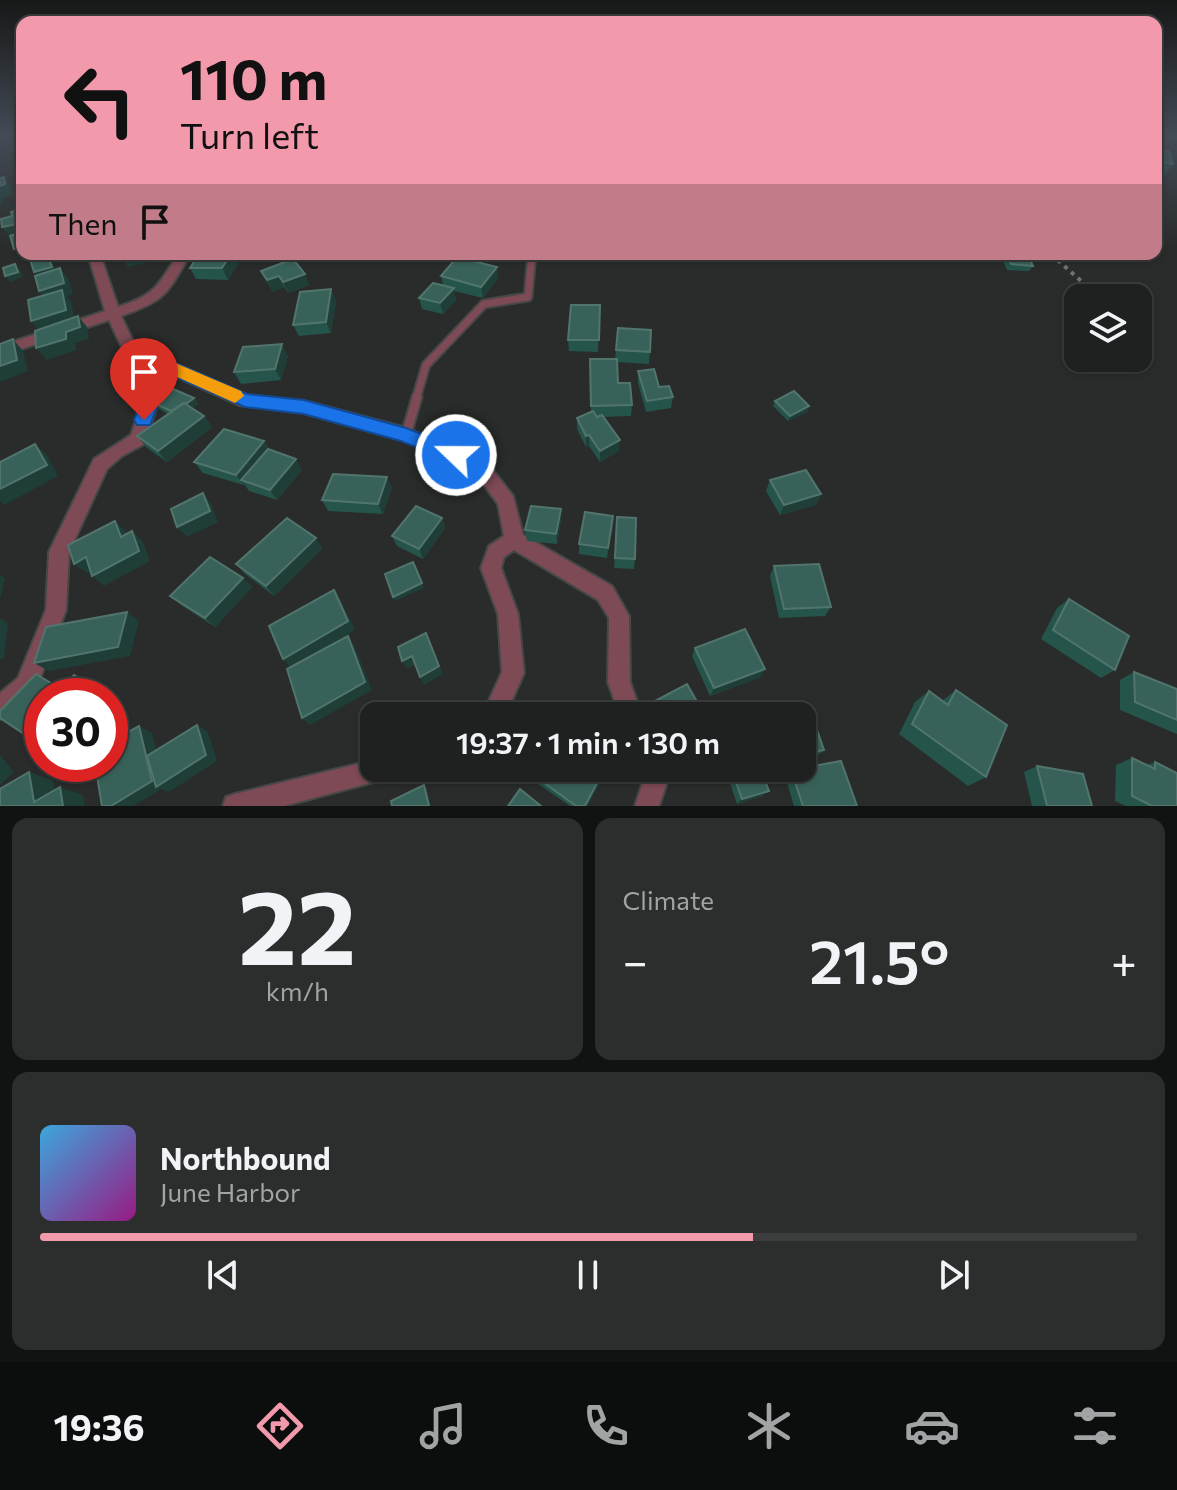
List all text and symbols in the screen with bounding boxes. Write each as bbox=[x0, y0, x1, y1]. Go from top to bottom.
text: 110 m bbox=[180, 43, 327, 112]
icon: left bbox=[48, 48, 152, 152]
text: Turn left bbox=[180, 112, 319, 156]
icon: arrive bbox=[133, 200, 177, 244]
text: Then bbox=[48, 204, 117, 241]
map controls bbox=[1064, 284, 1152, 372]
button: layers bbox=[1064, 284, 1152, 372]
pin bbox=[110, 338, 178, 420]
icon: arrive bbox=[122, 350, 166, 394]
position arrow bbox=[414, 413, 498, 497]
speed limit sign: 30 bbox=[24, 678, 128, 782]
text: 19:37 · 1 min · 130 m bbox=[456, 723, 720, 760]
text: 22 bbox=[238, 859, 356, 986]
text: Climate bbox=[623, 884, 714, 915]
text: 21.5° bbox=[809, 923, 949, 996]
text: − bbox=[623, 933, 648, 987]
text: + bbox=[1111, 933, 1137, 987]
text: km/h bbox=[266, 975, 329, 1006]
text: Northbound bbox=[160, 1139, 331, 1176]
text: June Harbor bbox=[160, 1176, 300, 1207]
icon: previous bbox=[201, 1253, 245, 1297]
icon: pause bbox=[566, 1253, 610, 1297]
icon: next bbox=[932, 1253, 976, 1297]
icon: directions bbox=[252, 1398, 308, 1454]
icon: music bbox=[415, 1398, 471, 1454]
icon: phone bbox=[578, 1398, 634, 1454]
icon: climate bbox=[741, 1398, 797, 1454]
icon: car bbox=[904, 1398, 960, 1454]
icon: filters bbox=[1067, 1398, 1123, 1454]
text: 19:36 bbox=[54, 1404, 145, 1448]

